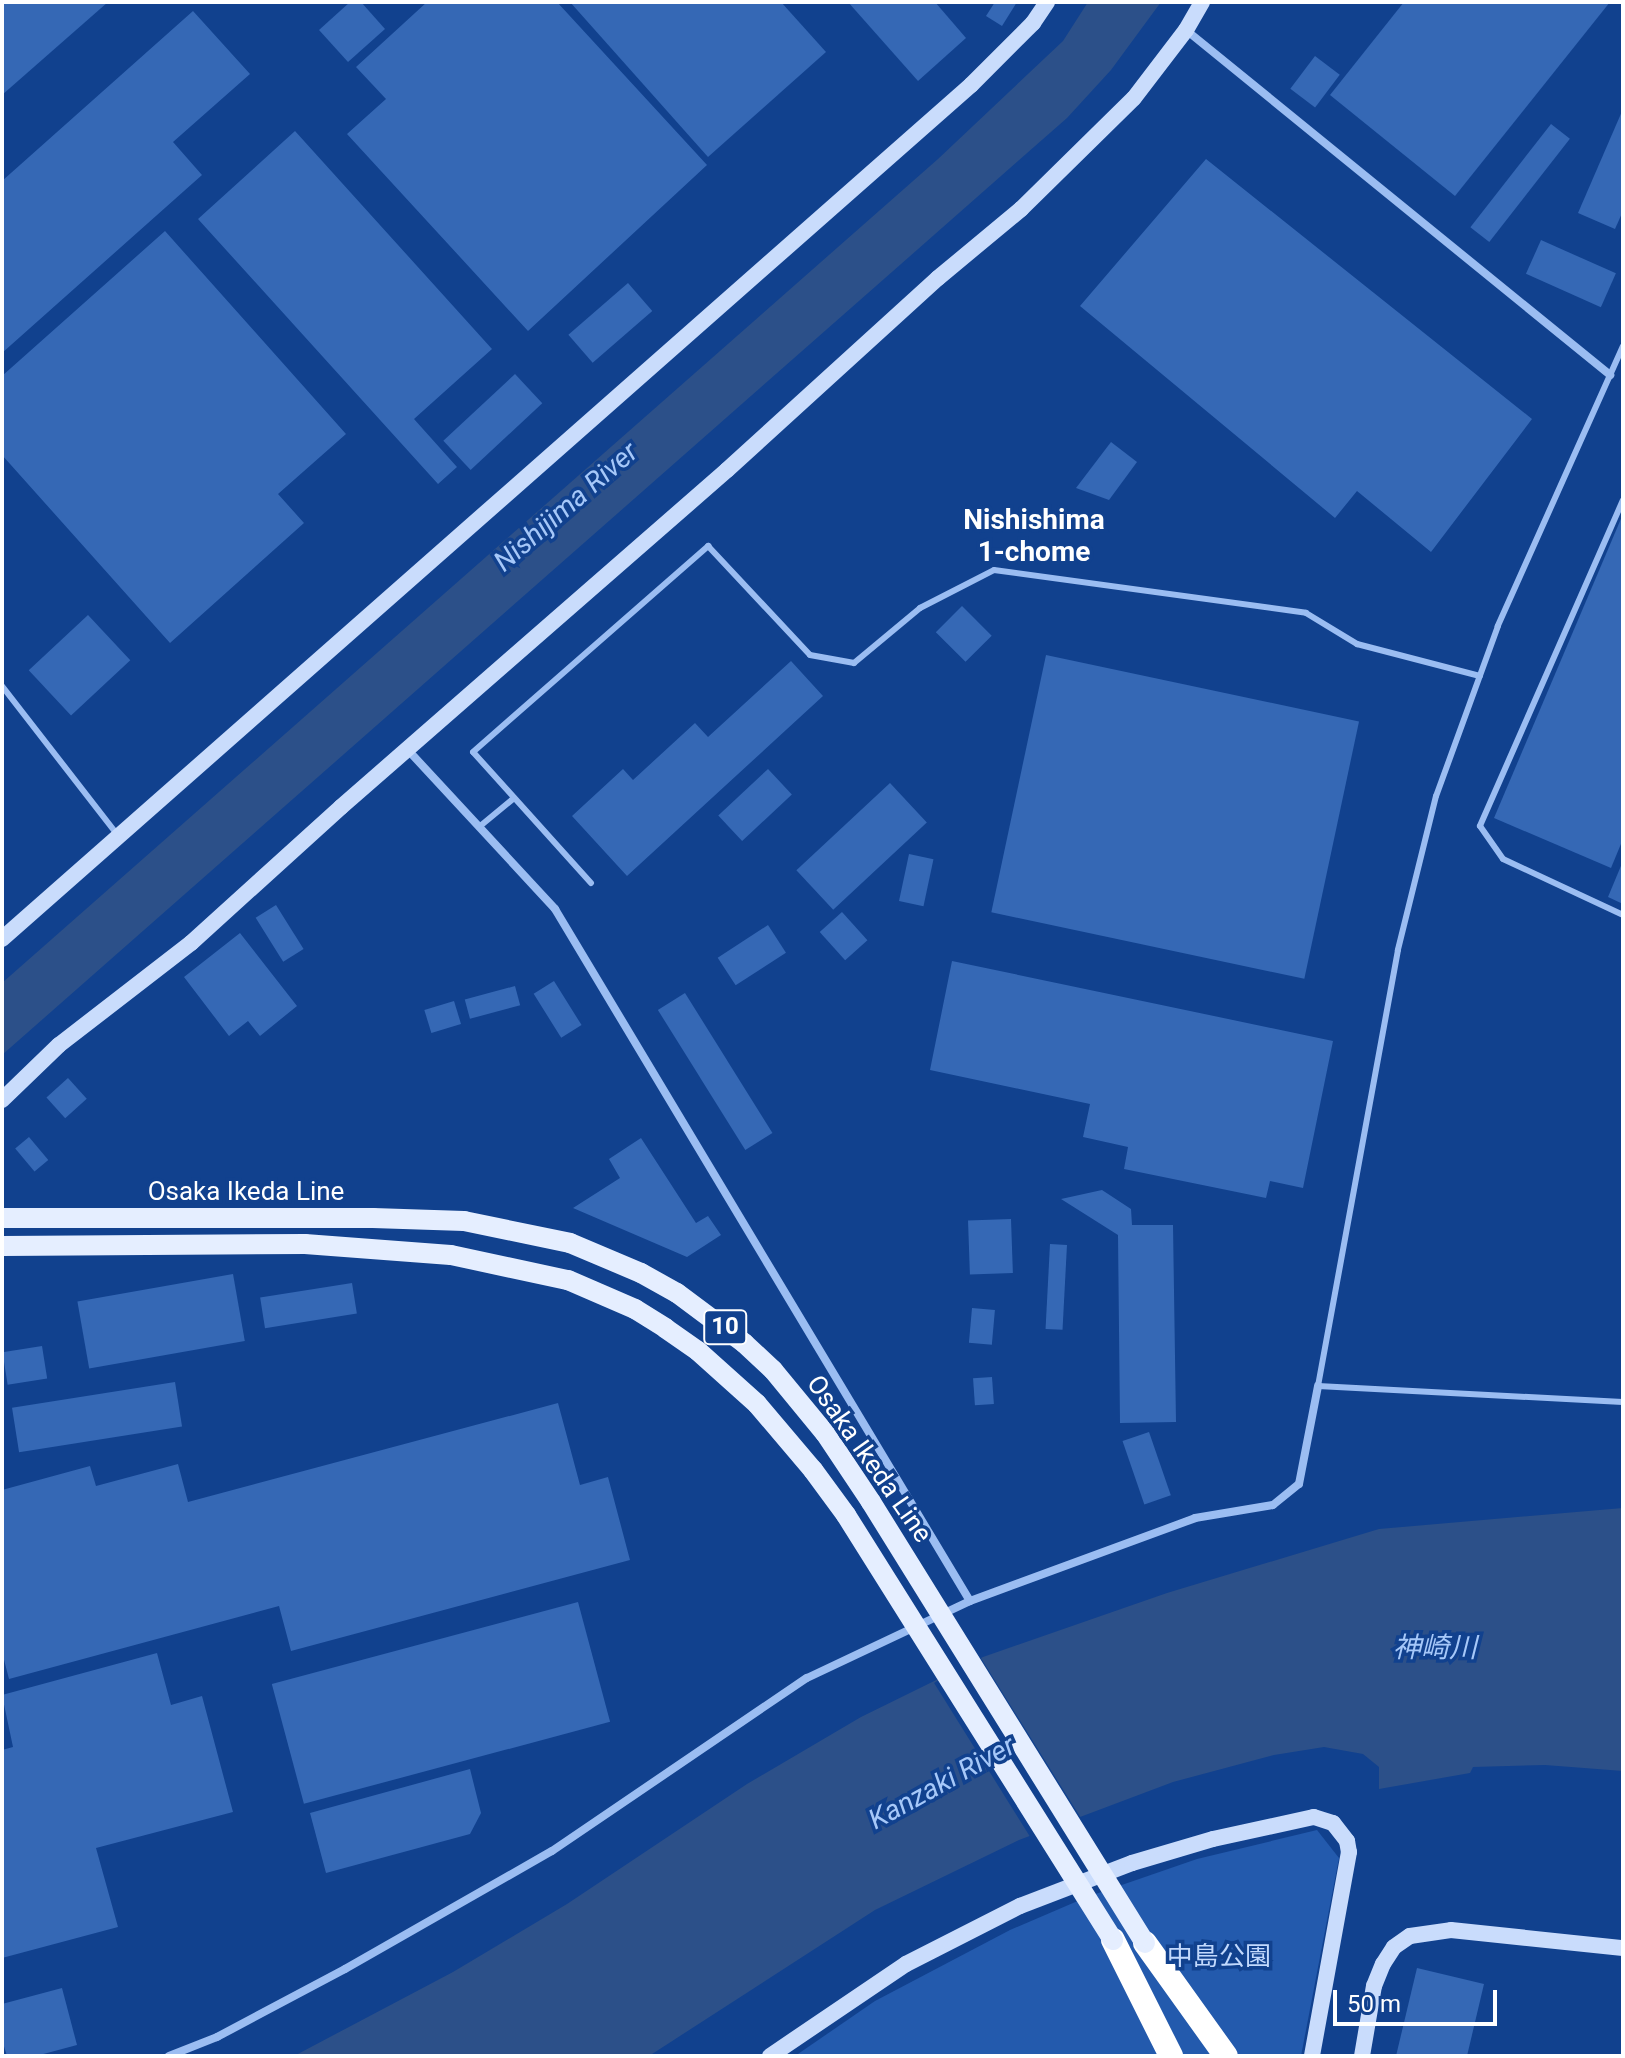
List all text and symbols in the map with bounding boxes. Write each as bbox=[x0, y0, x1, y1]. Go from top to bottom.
water label: Nishijima River bbox=[487, 435, 645, 579]
district label: Nishishima 1-chome bbox=[963, 503, 1105, 569]
street label: Osaka Ikeda Line bbox=[148, 1176, 344, 1208]
road number: 10 bbox=[703, 1307, 747, 1347]
street label: Osaka Ikeda Line bbox=[800, 1369, 938, 1549]
water label: 神崎川 bbox=[1393, 1631, 1477, 1665]
water label: Kanzaki River bbox=[863, 1729, 1021, 1837]
park label: 中島公園 bbox=[1167, 1941, 1271, 1973]
scale bar bbox=[1337, 1974, 1501, 2024]
text: 50 m bbox=[1347, 1990, 1401, 2018]

